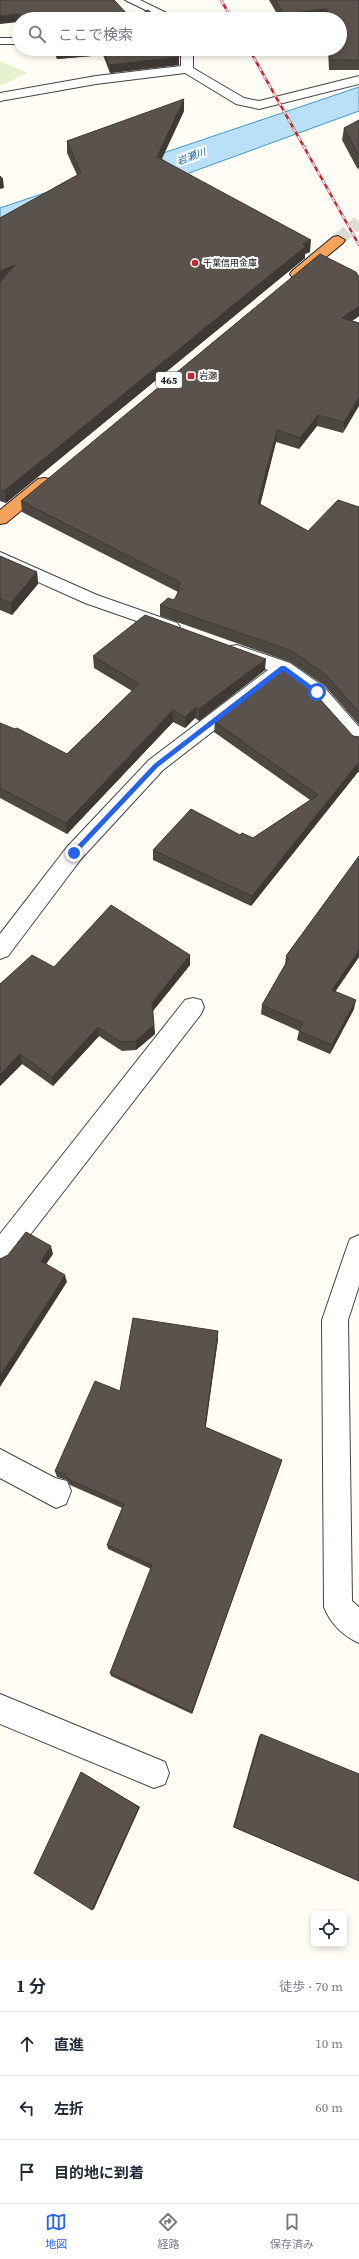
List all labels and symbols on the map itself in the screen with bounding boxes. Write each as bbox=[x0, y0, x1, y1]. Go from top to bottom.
water label: 岩瀬川 bbox=[175, 145, 208, 168]
place label: 千葉信用金庫 bbox=[203, 257, 257, 269]
marker: 千葉信用金庫 bbox=[190, 258, 200, 268]
place label: 岩瀬 bbox=[199, 370, 217, 382]
marker: 岩瀬 bbox=[186, 371, 196, 381]
road number: 465 bbox=[156, 372, 182, 388]
route start bbox=[308, 683, 326, 701]
route end bbox=[65, 844, 83, 862]

